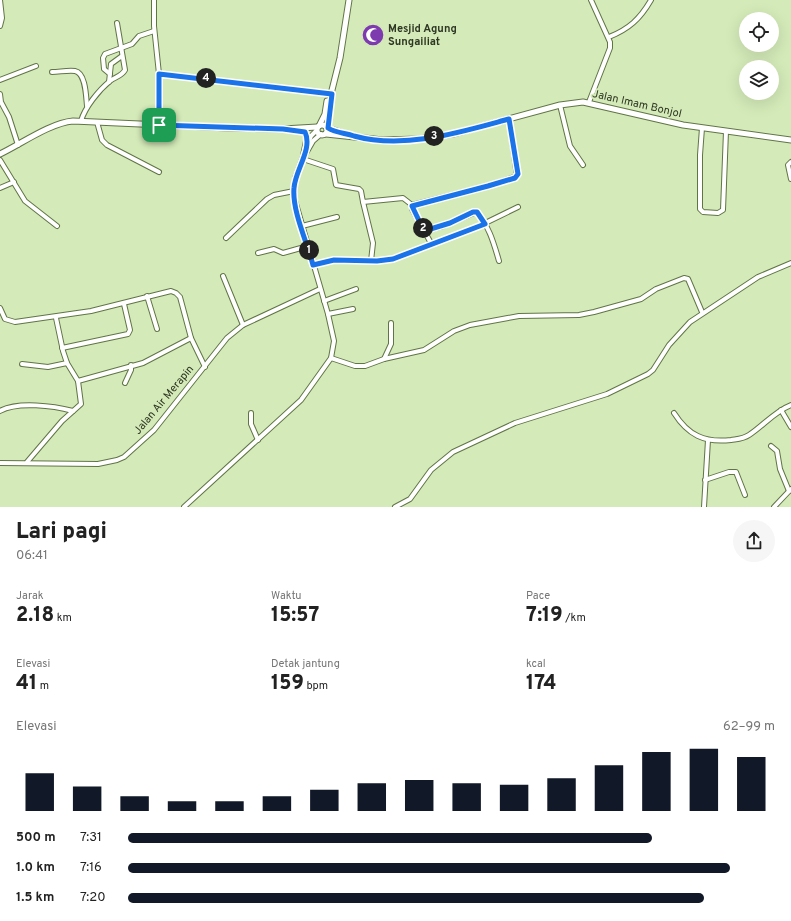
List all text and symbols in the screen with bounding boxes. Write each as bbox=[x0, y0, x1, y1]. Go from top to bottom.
map controls bbox=[739, 12, 779, 100]
button: locate bbox=[739, 12, 779, 52]
mosque icon: Mesjid Agung Sungailiat bbox=[360, 22, 386, 48]
place label: Mesjid Agung Sungailiat bbox=[388, 22, 457, 49]
button: layers bbox=[739, 60, 779, 100]
pin: 4 bbox=[196, 68, 216, 88]
text: 4 bbox=[202, 71, 210, 85]
street label: Jalan Imam Bonjol bbox=[591, 87, 683, 121]
pin bbox=[142, 108, 176, 142]
icon: arrive bbox=[148, 114, 170, 136]
pin: 3 bbox=[424, 126, 444, 146]
text: 3 bbox=[431, 129, 437, 143]
pin: 2 bbox=[413, 218, 433, 238]
text: 2 bbox=[420, 221, 426, 235]
pin: 1 bbox=[299, 240, 319, 260]
text: 1 bbox=[307, 243, 311, 257]
street label: Jalan Air Merapin bbox=[131, 363, 197, 437]
text: Lari pagi bbox=[16, 519, 107, 546]
button: share bbox=[733, 520, 775, 562]
text: 06:41 bbox=[16, 548, 48, 564]
text: Jarak bbox=[16, 589, 44, 603]
text: Waktu bbox=[271, 589, 302, 603]
text: Pace bbox=[526, 589, 550, 603]
text: 2.18 bbox=[16, 603, 54, 629]
text: 15:57 bbox=[271, 603, 319, 629]
text: 7:19 bbox=[526, 603, 563, 629]
text: km bbox=[54, 611, 72, 625]
text: /km bbox=[563, 611, 586, 625]
text: Elevasi bbox=[16, 657, 50, 671]
text: Detak jantung bbox=[271, 657, 340, 671]
text: kcal bbox=[526, 657, 546, 671]
text: 41 bbox=[16, 671, 37, 697]
text: 159 bbox=[271, 671, 304, 697]
text: 174 bbox=[526, 671, 556, 697]
text: m bbox=[37, 679, 49, 693]
text: bpm bbox=[304, 679, 328, 693]
text: Elevasi bbox=[16, 719, 57, 735]
text: 62–99 m bbox=[723, 719, 775, 735]
text: 500 m bbox=[16, 830, 56, 846]
text: 7:31 bbox=[80, 830, 102, 846]
text: 1.0 km bbox=[16, 860, 55, 876]
text: 7:16 bbox=[80, 860, 102, 876]
text: 1.5 km bbox=[16, 890, 54, 906]
text: 7:20 bbox=[80, 890, 106, 906]

